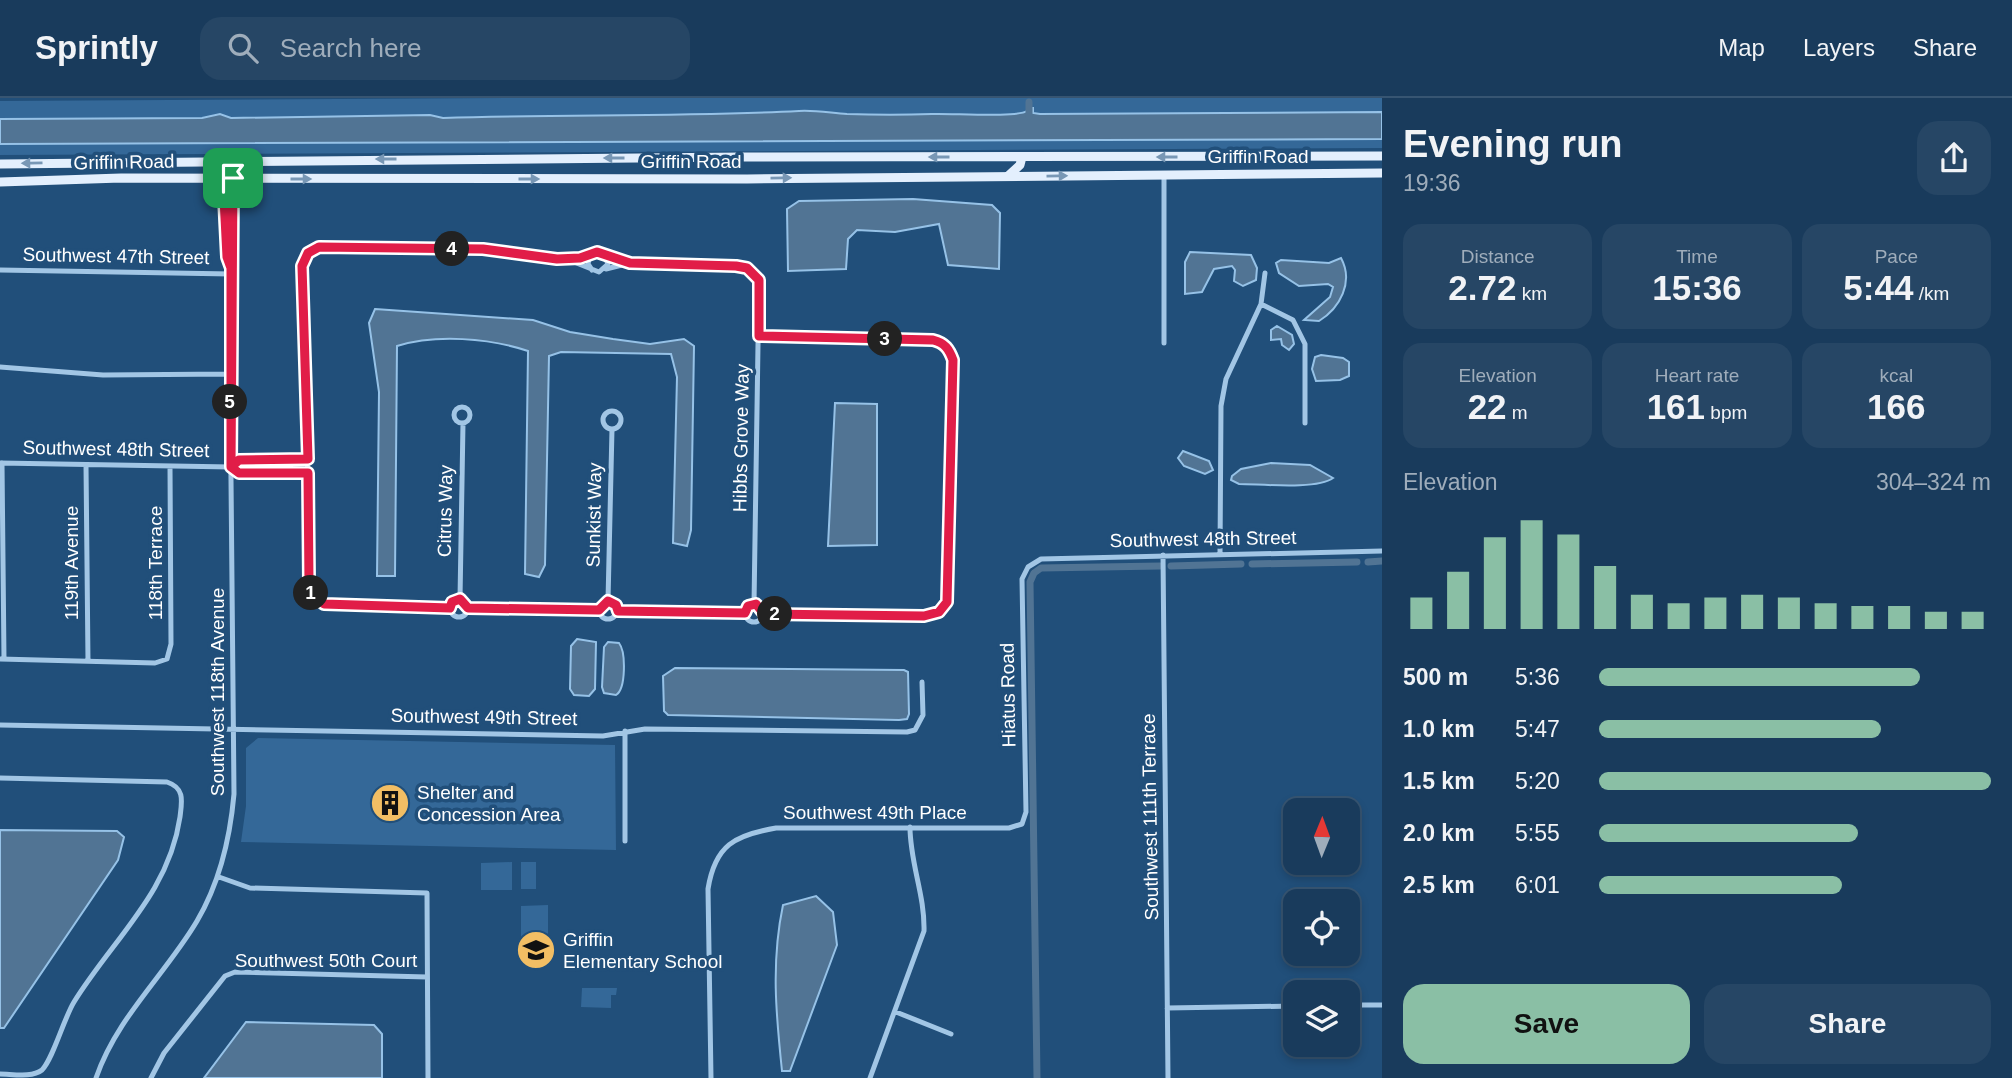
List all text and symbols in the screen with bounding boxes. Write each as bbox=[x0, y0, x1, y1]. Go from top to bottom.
search box bbox=[200, 17, 690, 80]
text: Sprintly bbox=[35, 29, 158, 66]
icon: search bbox=[224, 29, 262, 67]
text: Search here bbox=[280, 33, 422, 63]
text: Map bbox=[1718, 34, 1765, 61]
text: Layers bbox=[1803, 34, 1875, 61]
text: Share bbox=[1913, 34, 1977, 61]
button: share bbox=[1917, 121, 1991, 195]
text: Evening run bbox=[1403, 123, 1623, 165]
street label: Griffin Road bbox=[1207, 146, 1309, 167]
pin bbox=[203, 148, 263, 208]
street label: Griffin Road bbox=[73, 151, 175, 173]
street label: Griffin Road bbox=[640, 151, 742, 172]
one-way arrow bbox=[928, 151, 950, 163]
one-way arrow bbox=[1156, 151, 1178, 163]
one-way arrow bbox=[603, 152, 625, 164]
one-way arrow bbox=[375, 154, 397, 165]
one-way arrow bbox=[21, 157, 43, 169]
icon: arrive bbox=[214, 159, 252, 197]
one-way arrow bbox=[1047, 170, 1069, 181]
text: 19:36 bbox=[1403, 170, 1461, 196]
one-way arrow bbox=[770, 172, 792, 184]
one-way arrow bbox=[291, 173, 313, 185]
one-way arrow bbox=[518, 173, 540, 185]
pin: 4 bbox=[434, 232, 470, 266]
text: 4 bbox=[446, 238, 457, 259]
street label: Southwest 47th Street bbox=[22, 244, 210, 268]
text: Distance bbox=[1461, 246, 1535, 267]
text: Time bbox=[1676, 246, 1718, 267]
text: Pace bbox=[1875, 246, 1918, 267]
text: 2.72 bbox=[1448, 268, 1516, 307]
text: 15:36 bbox=[1652, 268, 1742, 307]
text: 5:44 bbox=[1843, 268, 1913, 307]
text: km bbox=[1516, 283, 1547, 304]
text: /km bbox=[1913, 283, 1949, 304]
pin: 3 bbox=[868, 322, 903, 356]
text: 3 bbox=[879, 328, 890, 349]
street label: Hibbs Grove Way bbox=[729, 363, 753, 512]
text: Elevation bbox=[1459, 365, 1537, 386]
text: Heart rate bbox=[1655, 365, 1739, 386]
text: kcal bbox=[1879, 365, 1913, 386]
pin: 5 bbox=[212, 384, 247, 420]
text: 22 bbox=[1468, 387, 1507, 426]
text: 161 bbox=[1647, 387, 1705, 426]
text: 166 bbox=[1867, 387, 1926, 426]
text: 5 bbox=[224, 391, 235, 412]
text: m bbox=[1507, 402, 1528, 423]
text: bpm bbox=[1705, 402, 1747, 423]
street label: Southwest 48th Street bbox=[22, 437, 210, 461]
street label: Sunkist Way bbox=[583, 462, 605, 568]
street label: Citrus Way bbox=[434, 464, 456, 557]
text: Elevation bbox=[1403, 469, 1498, 495]
text: 304–324 m bbox=[1876, 469, 1991, 495]
street label: 119th Avenue bbox=[61, 506, 82, 620]
street label: 118th Terrace bbox=[145, 506, 166, 620]
street label: Southwest 48th Street bbox=[1109, 527, 1297, 551]
pin: 1 bbox=[294, 575, 328, 610]
text: 1 bbox=[305, 582, 316, 603]
street label: Southwest 118th Avenue bbox=[207, 588, 228, 796]
pin: 2 bbox=[758, 596, 792, 632]
text: 2 bbox=[769, 603, 780, 624]
street label: Hiatus Road bbox=[997, 643, 1019, 747]
text: 500 m bbox=[1403, 664, 1468, 690]
text: 5:36 bbox=[1515, 664, 1560, 690]
street label: Southwest 49th Street bbox=[390, 705, 578, 729]
street label: Southwest 111th Terrace bbox=[1138, 713, 1162, 921]
text: 1.0 km bbox=[1403, 716, 1475, 742]
text: 5:47 bbox=[1515, 716, 1560, 742]
text: 1.5 km bbox=[1403, 768, 1475, 794]
text: 5:20 bbox=[1515, 768, 1560, 794]
building icon: Shelter and Concession Area bbox=[369, 782, 411, 824]
place label: Shelter and Concession Area bbox=[417, 782, 561, 825]
north arrow bbox=[1283, 798, 1360, 875]
map controls bbox=[1283, 798, 1360, 1057]
street label: Southwest 49th Place bbox=[783, 802, 967, 823]
text: 2.0 km bbox=[1403, 820, 1475, 846]
text: 5:55 bbox=[1515, 820, 1560, 846]
text: 2.5 km bbox=[1403, 872, 1475, 898]
text: 6:01 bbox=[1515, 872, 1560, 898]
button: locate bbox=[1283, 889, 1360, 966]
school or university icon: Griffin Elementary School bbox=[515, 929, 557, 971]
place label: Griffin Elementary School bbox=[563, 929, 722, 972]
street label: Southwest 50th Court bbox=[235, 950, 418, 971]
button: layers bbox=[1283, 980, 1360, 1057]
button: Save bbox=[1403, 984, 1690, 1064]
button: Share bbox=[1704, 984, 1991, 1064]

